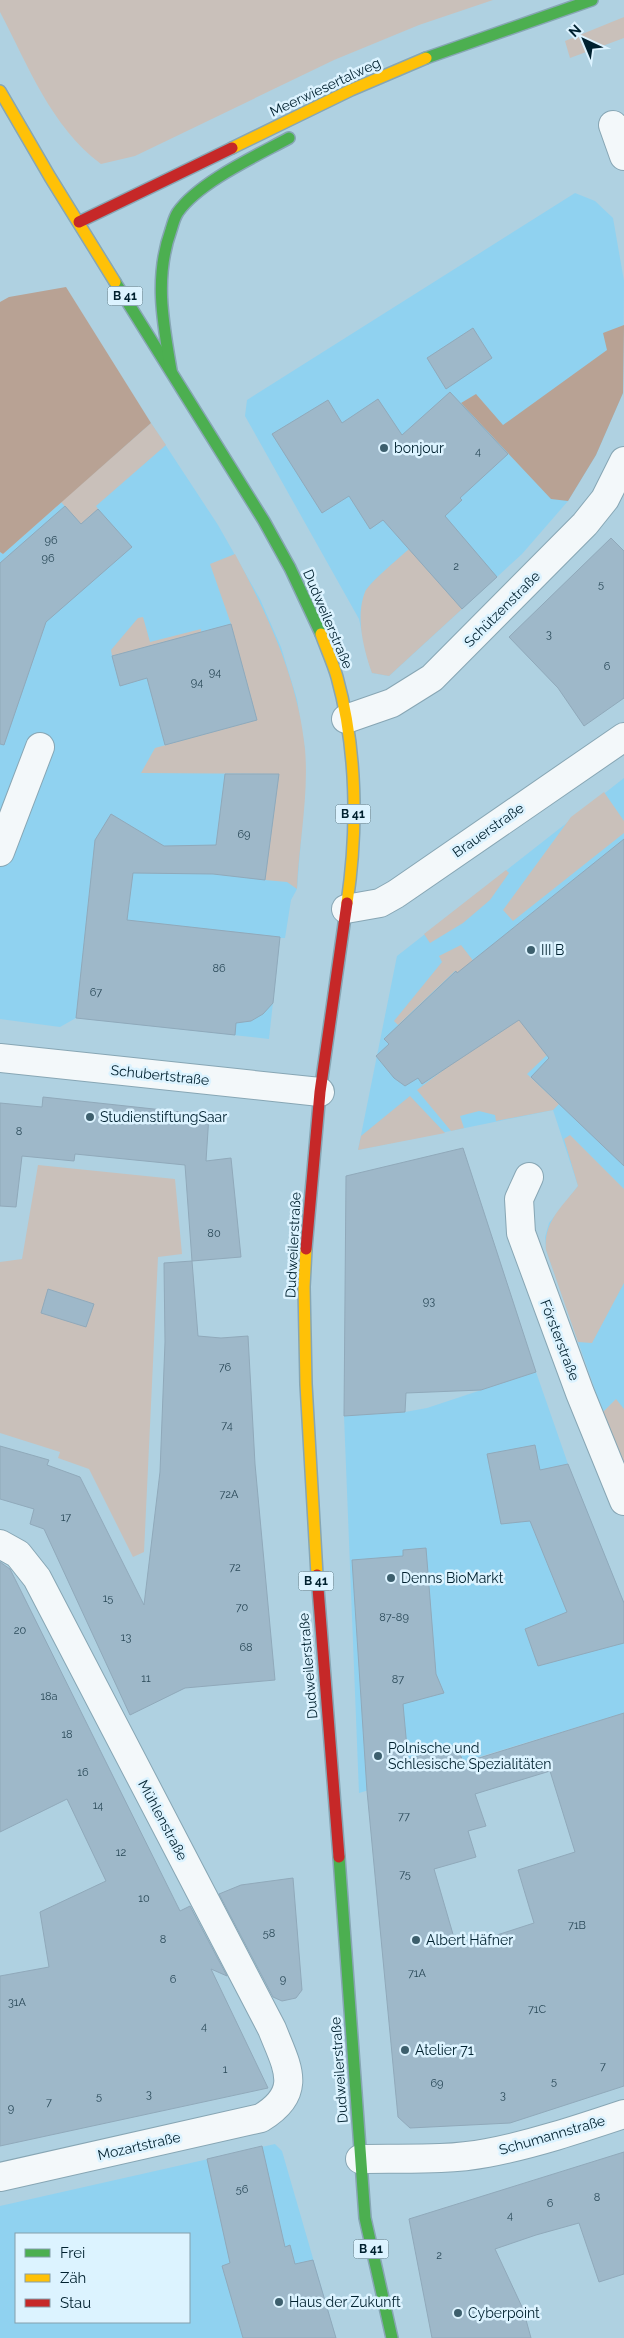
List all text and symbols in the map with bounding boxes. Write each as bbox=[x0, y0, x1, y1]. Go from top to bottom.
north arrow bbox=[559, 15, 609, 65]
text: N bbox=[566, 21, 584, 40]
street label: Meerwiesertalweg bbox=[267, 54, 383, 120]
road number: B 41 bbox=[108, 286, 142, 306]
place label: bonjour bbox=[394, 440, 444, 456]
marker: bonjour bbox=[378, 442, 390, 454]
house number: 4 bbox=[475, 445, 481, 458]
house number: 96 bbox=[44, 534, 58, 547]
house number: 96 bbox=[41, 552, 55, 565]
house number: 2 bbox=[453, 560, 459, 573]
street label: Dudweilerstraße bbox=[300, 567, 356, 671]
street label: Schützenstraße bbox=[461, 568, 543, 650]
house number: 5 bbox=[598, 578, 604, 591]
house number: 3 bbox=[546, 628, 552, 641]
house number: 6 bbox=[604, 660, 611, 673]
house number: 94 bbox=[209, 666, 221, 679]
house number: 94 bbox=[191, 676, 203, 689]
street label: Brauerstraße bbox=[449, 800, 527, 860]
road number: B 41 bbox=[336, 804, 370, 824]
house number: 69 bbox=[237, 828, 251, 841]
place label: III B bbox=[541, 942, 564, 958]
marker: III B bbox=[525, 944, 537, 956]
house number: 86 bbox=[212, 962, 226, 975]
house number: 67 bbox=[90, 986, 102, 999]
street label: Schubertstraße bbox=[110, 1062, 210, 1088]
place label: StudienstiftungSaar bbox=[100, 1109, 227, 1125]
marker: StudienstiftungSaar bbox=[84, 1111, 96, 1123]
house number: 8 bbox=[16, 1125, 22, 1138]
street label: Dudweilerstraße bbox=[282, 1192, 304, 1298]
house number: 80 bbox=[207, 1227, 221, 1240]
house number: 93 bbox=[423, 1295, 435, 1308]
street label: Försterstraße bbox=[537, 1297, 583, 1383]
house number: 76 bbox=[219, 1361, 232, 1374]
house number: 74 bbox=[221, 1419, 233, 1432]
house number: 72A bbox=[219, 1488, 239, 1501]
house number: 17 bbox=[61, 1511, 71, 1524]
house number: 72 bbox=[229, 1561, 241, 1574]
place label: Denns BioMarkt bbox=[401, 1570, 504, 1586]
road number: B 41 bbox=[298, 1572, 334, 1590]
marker: Denns BioMarkt bbox=[385, 1572, 397, 1584]
house number: 15 bbox=[103, 1592, 113, 1605]
house number: 70 bbox=[236, 1601, 249, 1614]
house number: 87-89 bbox=[379, 1611, 409, 1624]
street label: Dudweilerstraße bbox=[295, 1612, 321, 1720]
house number: 20 bbox=[14, 1624, 26, 1637]
house number: 13 bbox=[121, 1631, 131, 1644]
house number: 68 bbox=[239, 1641, 253, 1654]
house number: 11 bbox=[141, 1672, 151, 1685]
house number: 87 bbox=[392, 1673, 404, 1686]
house number: 18a bbox=[40, 1690, 58, 1703]
house number: 18 bbox=[61, 1728, 73, 1741]
place label: Polnische und Schlesische Spezialitäten bbox=[388, 1740, 551, 1772]
marker: Polnische und Schlesische Spezialitäten bbox=[372, 1750, 384, 1762]
house number: 16 bbox=[77, 1766, 89, 1779]
street label: Mühlenstraße bbox=[135, 1777, 191, 1863]
house number: 14 bbox=[93, 1799, 103, 1812]
house number: 77 bbox=[398, 1810, 410, 1823]
house number: 12 bbox=[116, 1846, 126, 1859]
house number: 75 bbox=[399, 1868, 411, 1881]
house number: 10 bbox=[138, 1892, 150, 1905]
house number: 71B bbox=[568, 1919, 586, 1932]
house number: 58 bbox=[263, 1927, 275, 1940]
place label: Albert Häfner bbox=[426, 1932, 513, 1948]
house number: 8 bbox=[160, 1933, 166, 1946]
marker: Albert Häfner bbox=[410, 1934, 422, 1946]
house number: 71A bbox=[408, 1967, 427, 1980]
house number: 6 bbox=[170, 1973, 177, 1986]
house number: 9 bbox=[280, 1973, 286, 1986]
house number: 31A bbox=[8, 1996, 27, 2009]
house number: 71C bbox=[528, 2003, 547, 2016]
street label: Dudweilerstraße bbox=[327, 2016, 351, 2124]
house number: 4 bbox=[201, 2020, 207, 2033]
place label: Atelier 71 bbox=[415, 2042, 474, 2058]
marker: Atelier 71 bbox=[399, 2044, 411, 2056]
house number: 7 bbox=[600, 2060, 606, 2073]
house number: 1 bbox=[223, 2063, 228, 2076]
house number: 5 bbox=[551, 2075, 557, 2088]
house number: 69 bbox=[430, 2077, 444, 2090]
house number: 3 bbox=[146, 2088, 152, 2101]
house number: 3 bbox=[500, 2089, 506, 2102]
house number: 5 bbox=[96, 2090, 102, 2103]
house number: 7 bbox=[46, 2096, 52, 2109]
house number: 9 bbox=[8, 2102, 14, 2115]
street label: Schumannstraße bbox=[497, 2112, 607, 2158]
street label: Mozartstraße bbox=[96, 2129, 182, 2163]
house number: 56 bbox=[236, 2183, 249, 2196]
house number: 8 bbox=[594, 2191, 600, 2204]
house number: 6 bbox=[547, 2197, 554, 2210]
house number: 4 bbox=[507, 2209, 513, 2222]
legend bbox=[15, 2233, 190, 2323]
road number: B 41 bbox=[354, 2240, 388, 2258]
text: Frei bbox=[60, 2244, 85, 2262]
house number: 2 bbox=[436, 2249, 442, 2262]
text: Zäh bbox=[60, 2269, 86, 2287]
text: Stau bbox=[60, 2294, 91, 2312]
place label: Haus der Zukunft bbox=[289, 2294, 401, 2310]
marker: Haus der Zukunft bbox=[273, 2296, 285, 2308]
place label: Cyberpoint bbox=[468, 2305, 540, 2321]
marker: Cyberpoint bbox=[452, 2307, 464, 2319]

